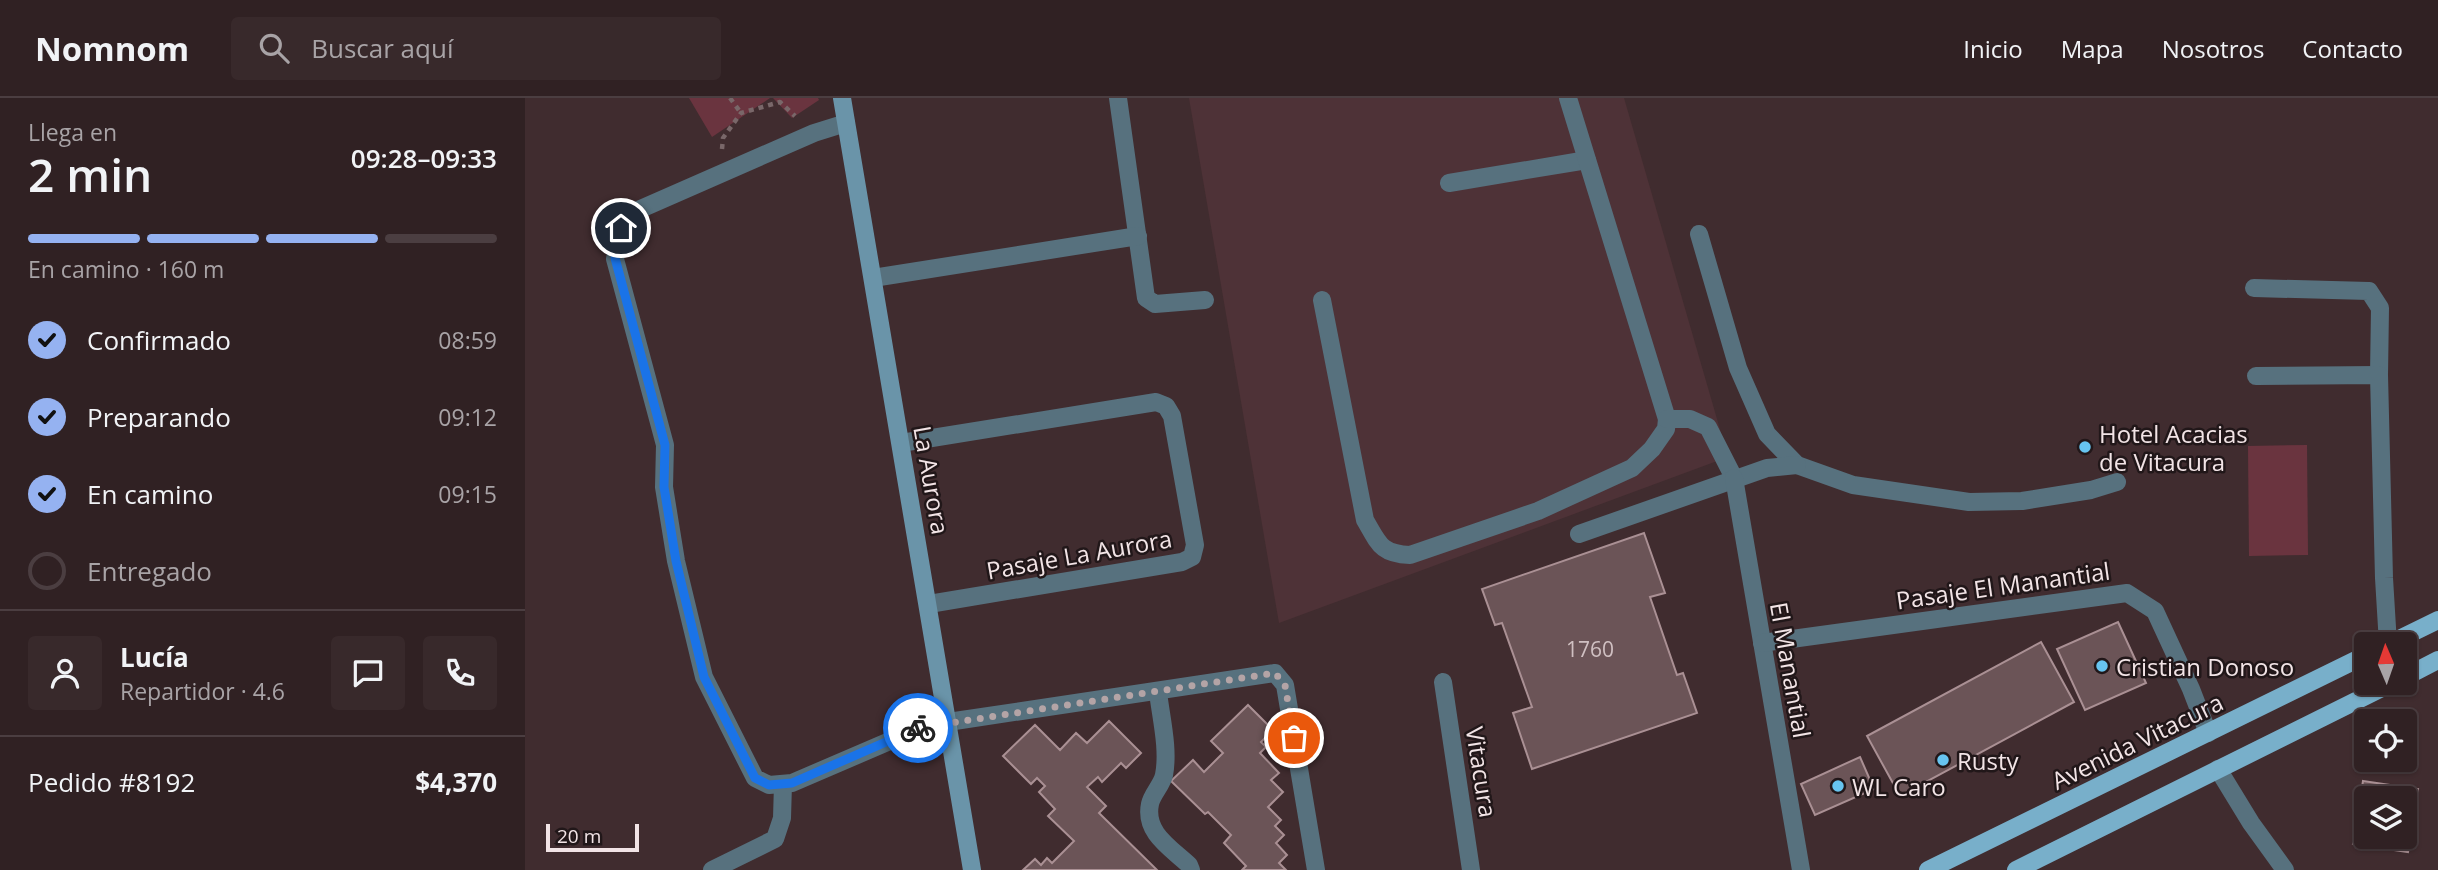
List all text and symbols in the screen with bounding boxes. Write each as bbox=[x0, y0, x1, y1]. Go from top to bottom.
search box bbox=[231, 17, 721, 80]
text: Nomnom bbox=[35, 26, 189, 71]
icon: search bbox=[255, 29, 293, 67]
text: Buscar aquí bbox=[311, 30, 453, 66]
text: Inicio bbox=[1963, 32, 2023, 65]
text: Mapa bbox=[2061, 32, 2124, 65]
text: Nosotros bbox=[2162, 32, 2264, 65]
text: Contacto bbox=[2302, 32, 2403, 65]
text: Llega en bbox=[28, 116, 117, 148]
text: 09:28–09:33 bbox=[351, 140, 497, 176]
text: 2 min bbox=[28, 143, 152, 205]
pin bbox=[591, 198, 651, 258]
icon: home bbox=[602, 209, 640, 247]
text: En camino · 160 m bbox=[28, 253, 224, 285]
icon: check bbox=[28, 321, 66, 359]
text: Confirmado bbox=[87, 322, 231, 358]
text: 08:59 bbox=[438, 324, 497, 356]
icon: check bbox=[28, 398, 66, 436]
text: Preparando bbox=[87, 399, 231, 435]
text: 09:12 bbox=[438, 401, 497, 433]
place label: Hotel Acacias de Vitacura bbox=[2099, 417, 2248, 478]
street label: La Aurora bbox=[906, 423, 958, 537]
marker: Hotel Acacias de Vitacura bbox=[2077, 439, 2093, 455]
icon: check bbox=[28, 475, 66, 513]
text: En camino bbox=[87, 476, 213, 512]
text: 09:15 bbox=[438, 478, 497, 510]
street label: Pasaje La Aurora bbox=[984, 521, 1174, 587]
text: Entregado bbox=[87, 553, 212, 589]
street label: Pasaje El Manantial bbox=[1894, 554, 2112, 616]
street label: El Manantial bbox=[1763, 600, 1819, 740]
north arrow bbox=[2354, 632, 2417, 695]
map controls bbox=[2354, 632, 2417, 849]
house number: 1760 bbox=[1566, 635, 1614, 663]
button: person bbox=[28, 636, 102, 710]
button: chat bbox=[331, 636, 405, 710]
button: phone bbox=[423, 636, 497, 710]
text: Lucía bbox=[120, 639, 189, 675]
place label: Cristian Donoso bbox=[2116, 650, 2294, 683]
marker: Cristian Donoso bbox=[2094, 658, 2110, 674]
text: Repartidor · 4.6 bbox=[120, 675, 285, 707]
street label: Avenida Vitacura bbox=[2046, 685, 2228, 797]
courier bbox=[883, 693, 953, 763]
pin bbox=[1264, 708, 1324, 768]
icon: bike bbox=[899, 709, 937, 747]
button: locate bbox=[2354, 709, 2417, 772]
icon: bag bbox=[1275, 719, 1313, 757]
street label: Vitacura bbox=[1459, 724, 1505, 820]
place label: Rusty bbox=[1957, 744, 2020, 777]
marker: Rusty bbox=[1935, 752, 1951, 768]
text: Pedido #8192 bbox=[28, 764, 195, 800]
text: $4,370 bbox=[415, 764, 497, 800]
place label: WL Caro bbox=[1852, 770, 1946, 803]
marker: WL Caro bbox=[1830, 778, 1846, 794]
button: layers bbox=[2354, 786, 2417, 849]
scale bar bbox=[546, 821, 639, 853]
text: 20 m bbox=[557, 823, 601, 849]

